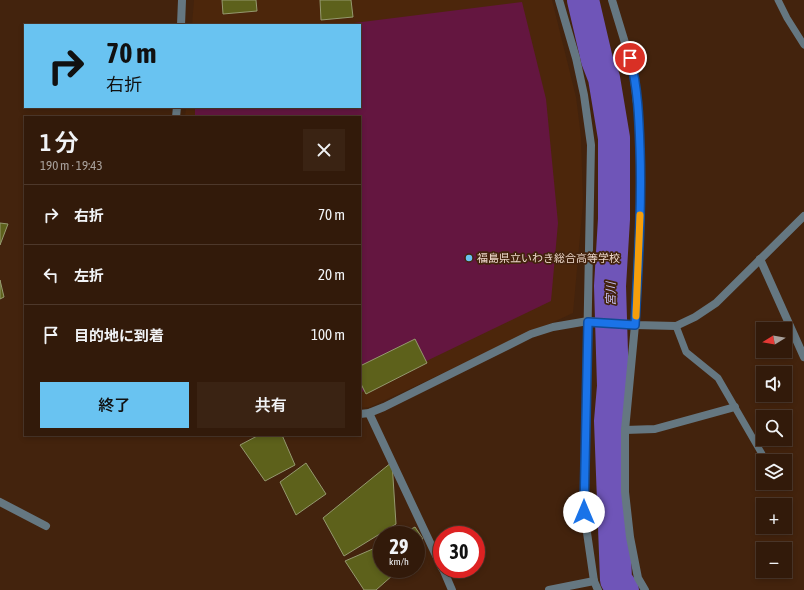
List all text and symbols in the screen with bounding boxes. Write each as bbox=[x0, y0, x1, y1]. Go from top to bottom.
text: 70 m bbox=[106, 37, 156, 69]
icon: right bbox=[40, 40, 92, 92]
pin bbox=[613, 41, 647, 75]
icon: arrive bbox=[619, 47, 641, 69]
text: 右折 bbox=[106, 74, 142, 95]
text: 1 分 bbox=[40, 129, 79, 156]
button: close bbox=[303, 129, 345, 171]
text: 190 m · 19:43 bbox=[40, 158, 103, 173]
icon: right bbox=[40, 204, 62, 226]
text: 70 m bbox=[318, 206, 345, 223]
text: 右折 bbox=[74, 207, 104, 224]
place label: 福島県立いわき総合高等学校 bbox=[477, 252, 620, 264]
marker: 福島県立いわき総合高等学校 bbox=[464, 253, 474, 263]
icon: left bbox=[40, 264, 62, 286]
text: 20 m bbox=[318, 266, 345, 283]
text: 左折 bbox=[74, 267, 104, 284]
water label: 宮川 bbox=[604, 280, 618, 306]
north arrow bbox=[756, 322, 792, 358]
map controls bbox=[756, 322, 792, 578]
icon: arrive bbox=[40, 324, 62, 346]
text: 100 m bbox=[311, 326, 345, 343]
text: 目的地に到着 bbox=[74, 327, 164, 344]
button: sound bbox=[756, 366, 792, 402]
button: 終了 bbox=[40, 382, 189, 428]
button: 共有 bbox=[197, 382, 345, 428]
button: search bbox=[756, 410, 792, 446]
button: layers bbox=[756, 454, 792, 490]
position arrow bbox=[563, 491, 605, 533]
button: + bbox=[756, 498, 792, 534]
speed limit sign: 30 bbox=[433, 526, 485, 578]
text: 29 bbox=[390, 535, 408, 558]
button: − bbox=[756, 542, 792, 578]
text: km/h bbox=[389, 556, 409, 567]

